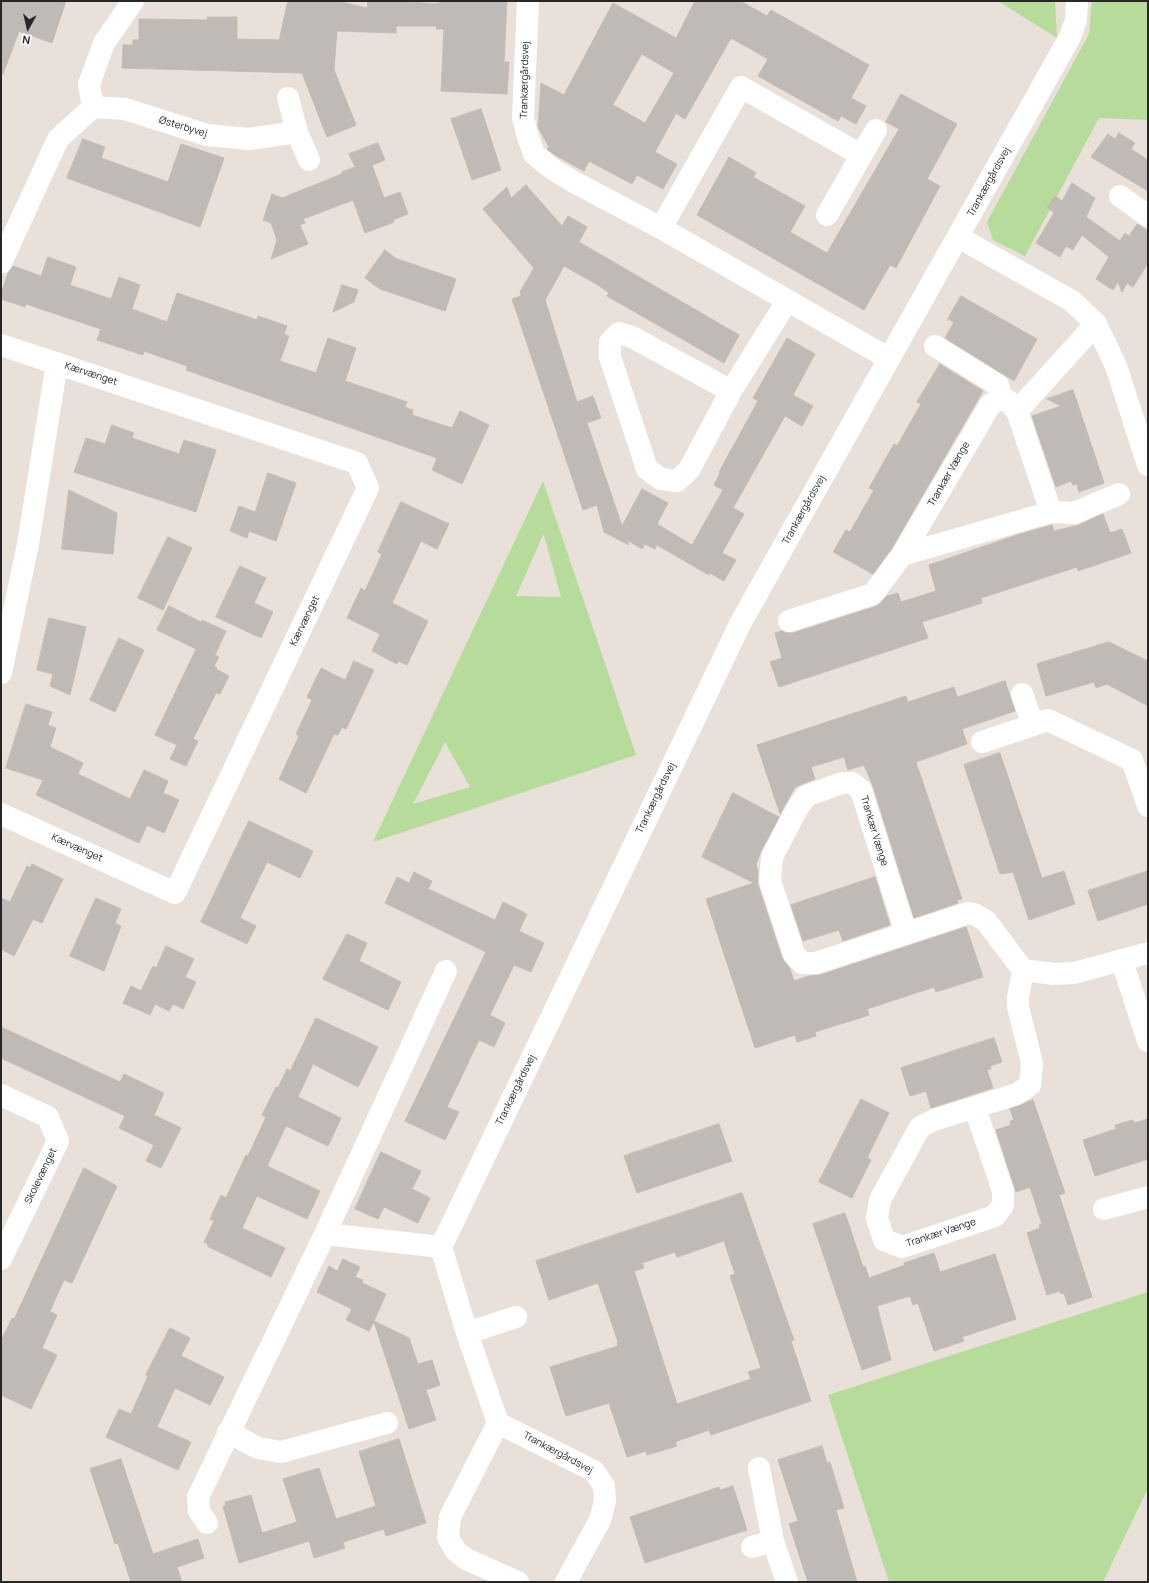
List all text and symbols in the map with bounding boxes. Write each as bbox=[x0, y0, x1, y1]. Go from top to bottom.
north arrow bbox=[8, 8, 48, 48]
text: N bbox=[21, 32, 31, 48]
street label: Trankærgårdsvej bbox=[518, 41, 532, 119]
street label: Østerbyvej bbox=[157, 114, 209, 140]
street label: Trankærgårdsvej bbox=[965, 145, 1013, 219]
street label: Kærvænget bbox=[63, 360, 119, 388]
street label: Trankær Vænge bbox=[926, 439, 972, 509]
street label: Trankærgårdsvej bbox=[780, 473, 828, 547]
street label: Kærvænget bbox=[288, 594, 322, 648]
street label: Trankærgårdsvej bbox=[634, 761, 678, 835]
street label: Trankær Vænge bbox=[858, 794, 890, 868]
street label: Kærvænget bbox=[50, 831, 104, 865]
street label: Trankærgårdsvej bbox=[494, 1053, 538, 1127]
street label: Skolevænget bbox=[22, 1146, 60, 1206]
street label: Trankær Vænge bbox=[904, 1216, 978, 1250]
street label: Trankærgårdsvej bbox=[521, 1430, 595, 1476]

